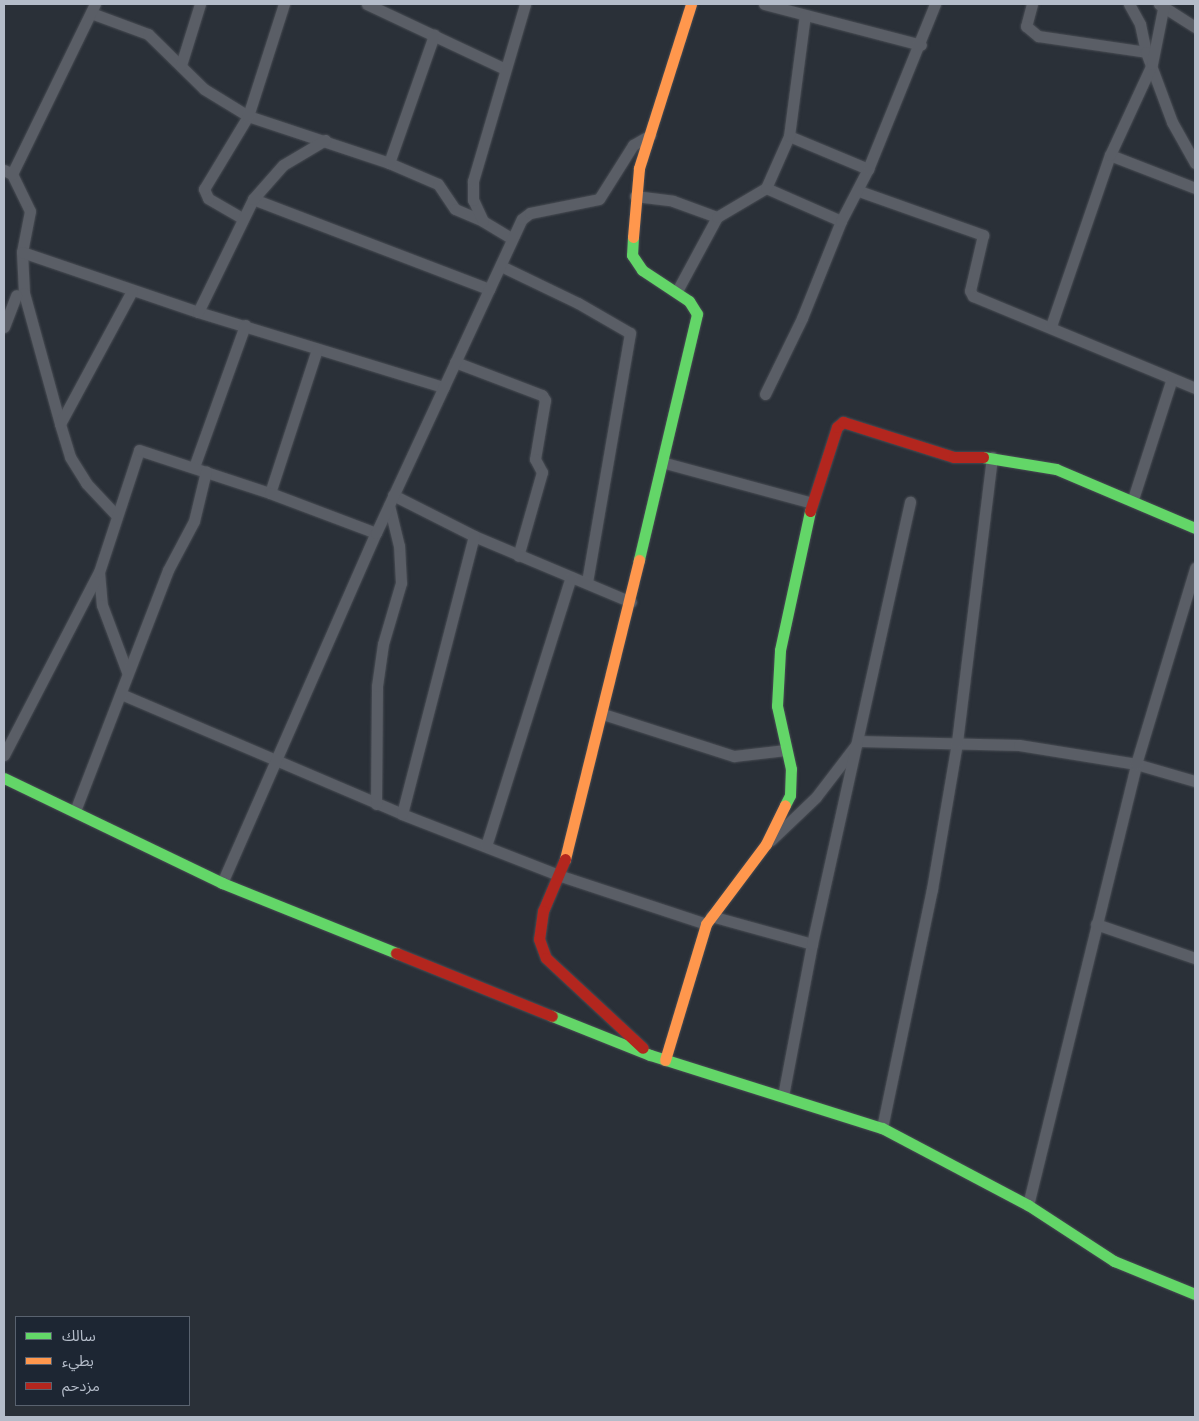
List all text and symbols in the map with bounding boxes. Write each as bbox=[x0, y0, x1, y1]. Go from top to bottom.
legend bbox=[15, 1316, 190, 1406]
text: سالك bbox=[62, 1326, 96, 1345]
text: بطيء bbox=[62, 1351, 94, 1370]
text: مزدحم bbox=[62, 1376, 100, 1395]

